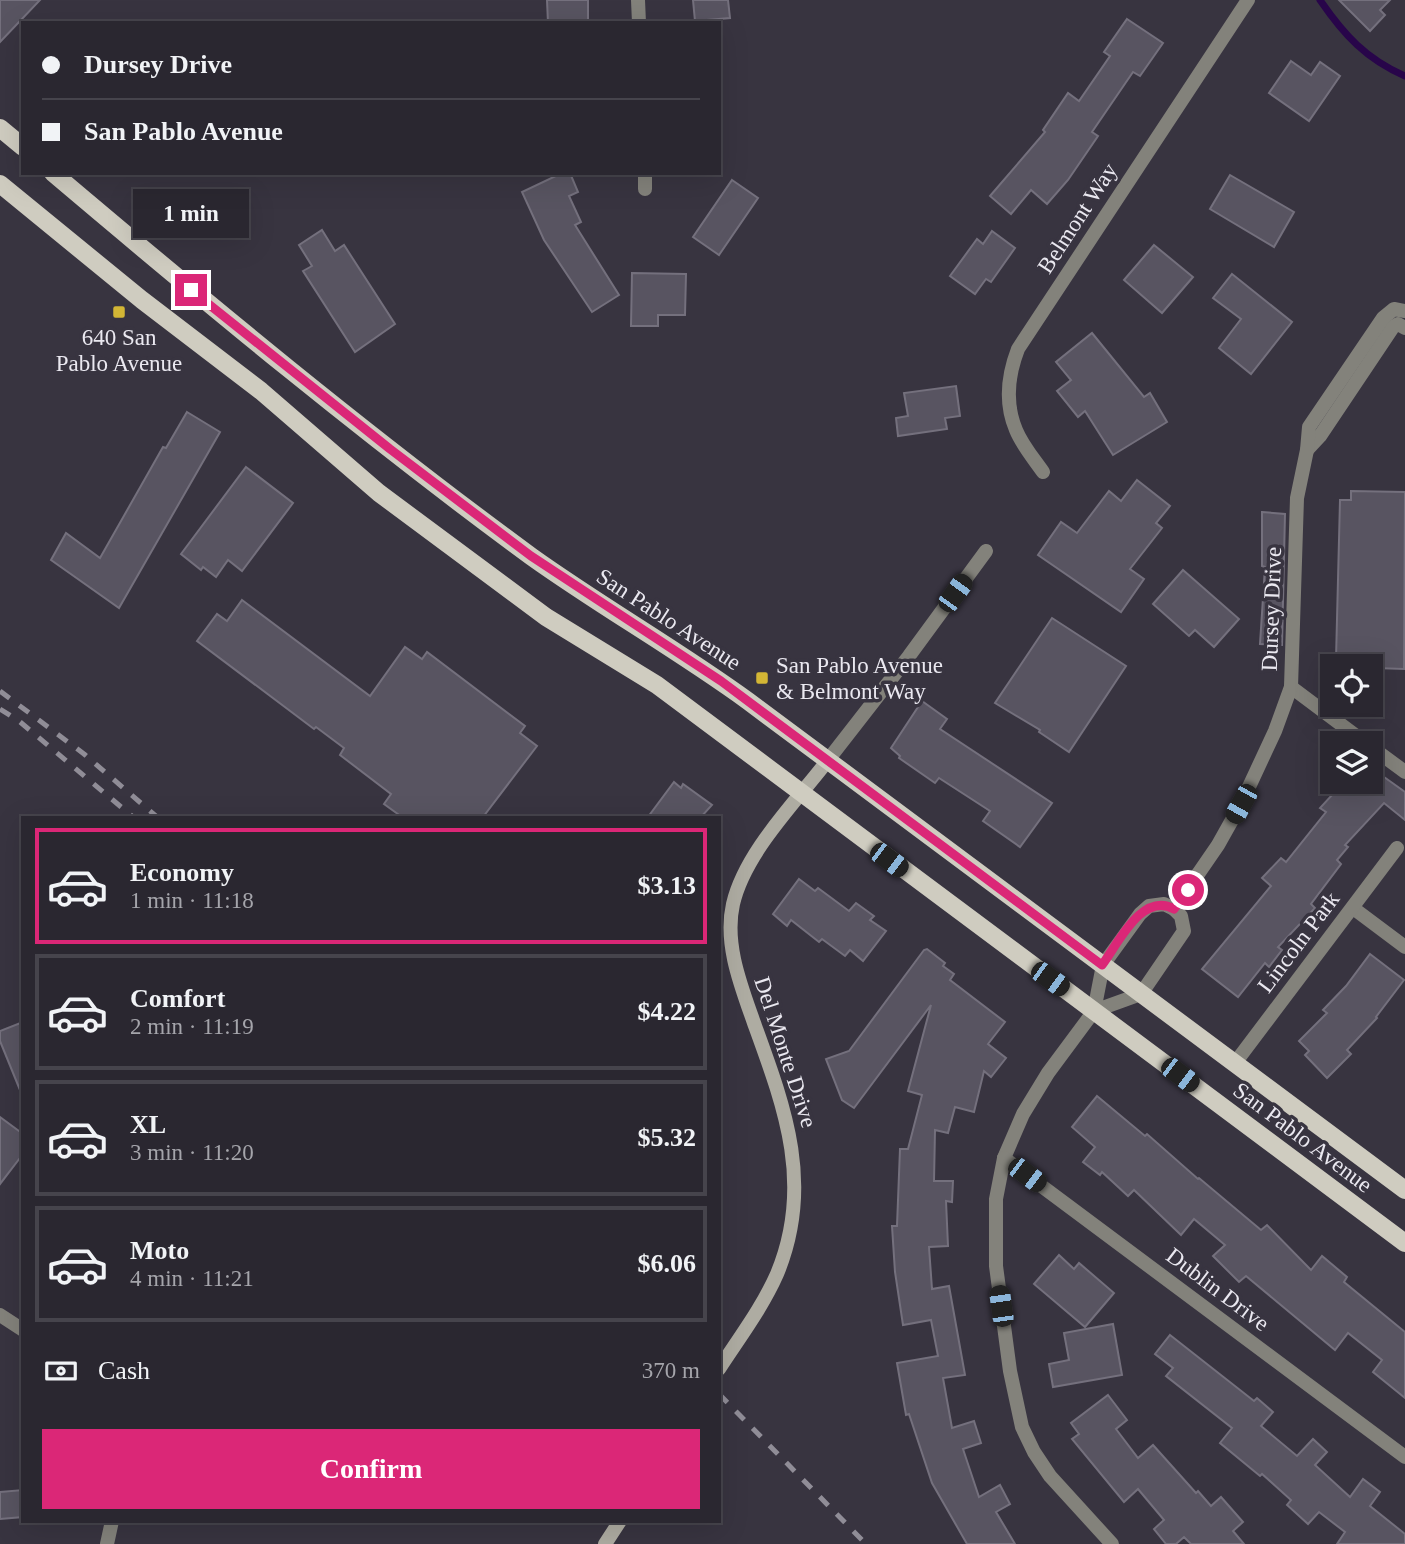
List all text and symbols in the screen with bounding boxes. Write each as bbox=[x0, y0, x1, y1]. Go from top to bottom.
text: Dursey Drive bbox=[84, 50, 232, 79]
text: San Pablo Avenue bbox=[84, 117, 283, 146]
street label: Belmont Way bbox=[1033, 158, 1123, 278]
callout: 1 min bbox=[133, 188, 249, 238]
text: 1 min bbox=[163, 201, 219, 226]
route end bbox=[175, 274, 207, 306]
marker: 640 San Pablo Avenue bbox=[111, 304, 127, 320]
place label: 640 San Pablo Avenue bbox=[56, 325, 182, 376]
street label: Dursey Drive bbox=[1257, 546, 1286, 672]
street label: San Pablo Avenue bbox=[592, 563, 746, 675]
car bbox=[935, 570, 976, 616]
place label: San Pablo Avenue & Belmont Way bbox=[776, 653, 943, 704]
map controls bbox=[1320, 654, 1383, 794]
button: locate bbox=[1320, 654, 1383, 717]
marker: San Pablo Avenue & Belmont Way bbox=[754, 670, 770, 686]
button: layers bbox=[1320, 731, 1383, 794]
car bbox=[1222, 781, 1261, 827]
car bbox=[866, 839, 913, 881]
icon: car bbox=[46, 855, 109, 918]
text: Economy bbox=[130, 858, 234, 887]
text: $3.13 bbox=[638, 871, 696, 900]
route start bbox=[1172, 874, 1204, 906]
street label: Lincoln Park bbox=[1252, 887, 1345, 998]
text: 1 min · 11:18 bbox=[130, 888, 254, 913]
car bbox=[1027, 958, 1074, 1000]
street label: Del Monte Drive bbox=[749, 974, 822, 1131]
icon: car bbox=[46, 981, 109, 1044]
text: Comfort bbox=[130, 984, 225, 1013]
text: $4.22 bbox=[638, 997, 696, 1026]
text: 2 min · 11:19 bbox=[130, 1014, 254, 1039]
car bbox=[1157, 1054, 1204, 1096]
street label: San Pablo Avenue bbox=[1229, 1077, 1377, 1198]
icon: car bbox=[46, 1107, 109, 1170]
text: XL bbox=[130, 1110, 166, 1139]
text: $5.32 bbox=[638, 1123, 696, 1152]
text: 3 min · 11:20 bbox=[130, 1140, 254, 1165]
car bbox=[1004, 1154, 1051, 1196]
icon: car bbox=[46, 1233, 109, 1296]
text: Moto bbox=[130, 1236, 189, 1265]
street label: Dublin Drive bbox=[1161, 1243, 1274, 1336]
text: $6.06 bbox=[638, 1249, 696, 1278]
text: 4 min · 11:21 bbox=[130, 1266, 254, 1291]
car bbox=[988, 1284, 1015, 1328]
icon: cash bbox=[42, 1352, 80, 1390]
text: Cash bbox=[98, 1356, 150, 1385]
text: 370 m bbox=[642, 1358, 700, 1383]
button: Confirm bbox=[42, 1429, 700, 1509]

